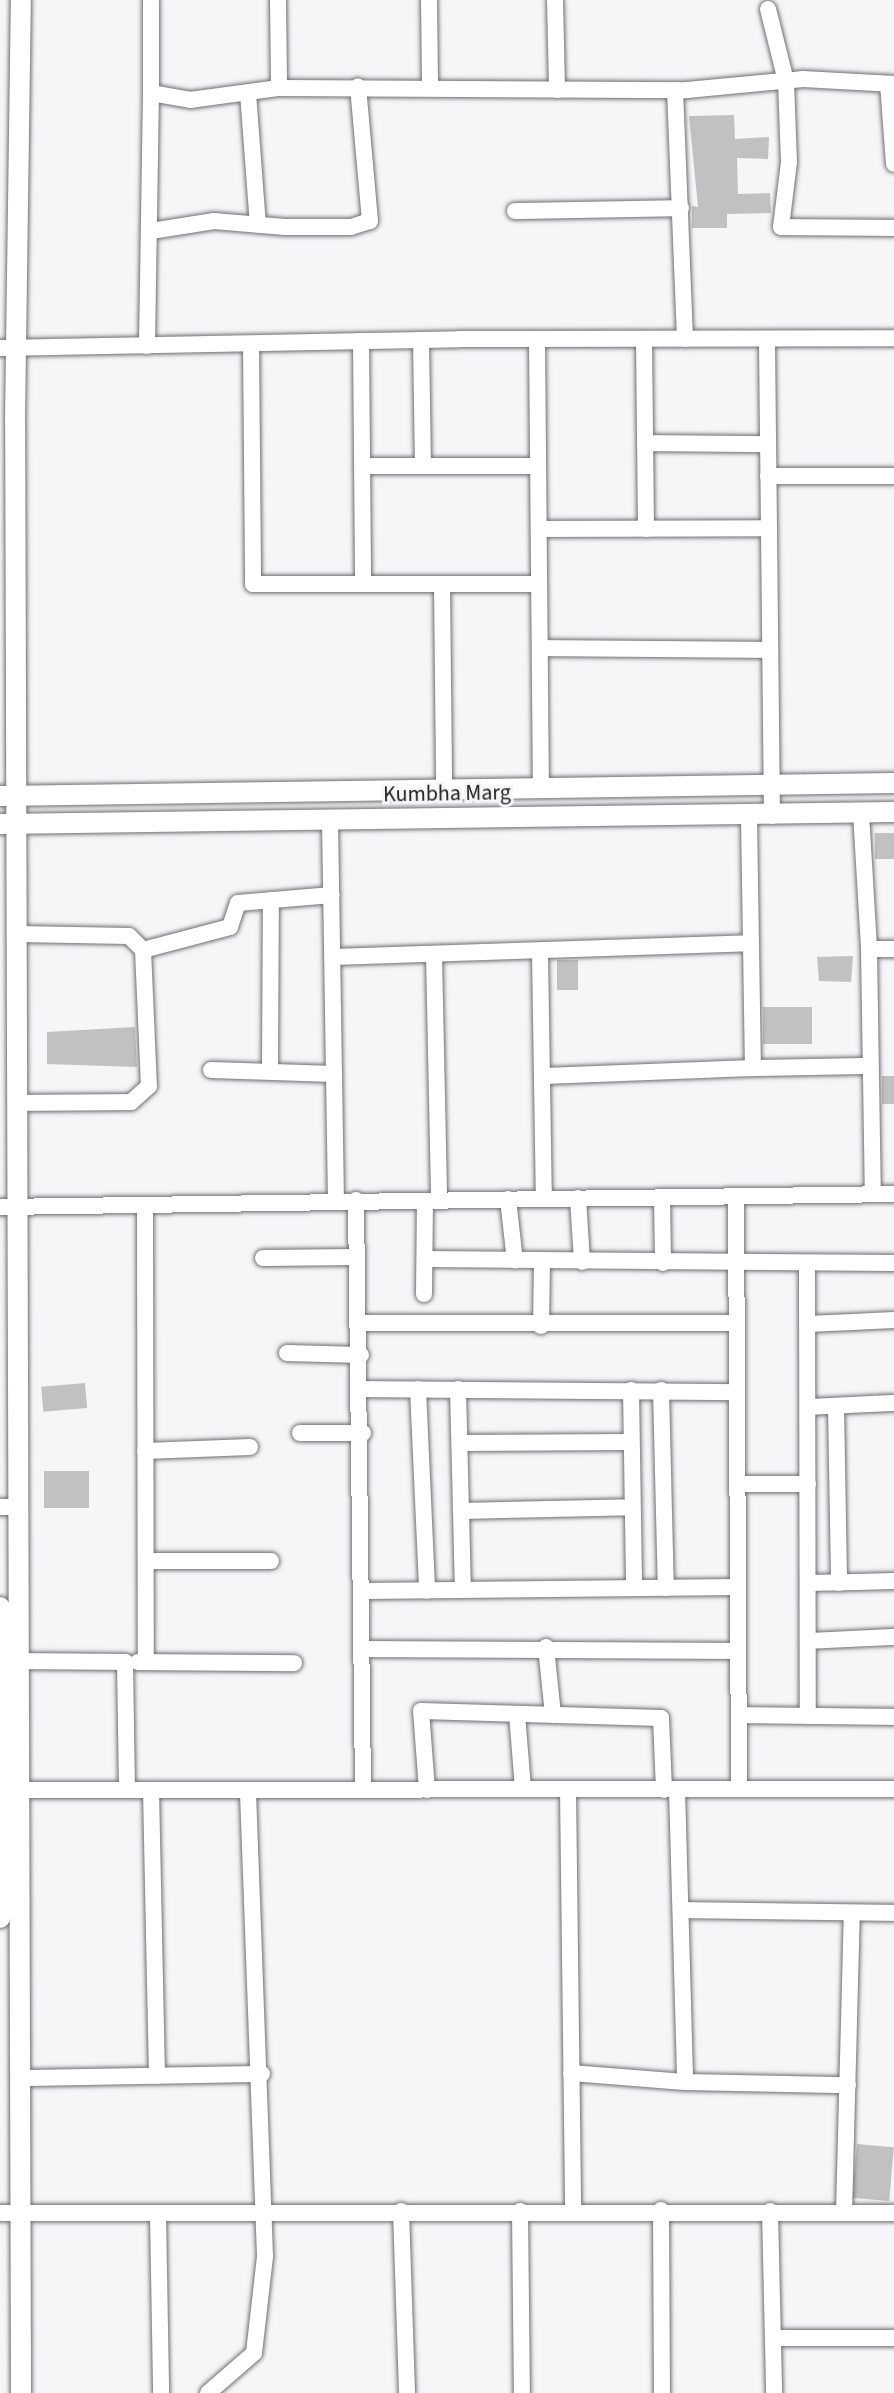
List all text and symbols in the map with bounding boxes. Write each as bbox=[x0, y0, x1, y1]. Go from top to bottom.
street label: Kumbha Marg bbox=[383, 780, 511, 808]

